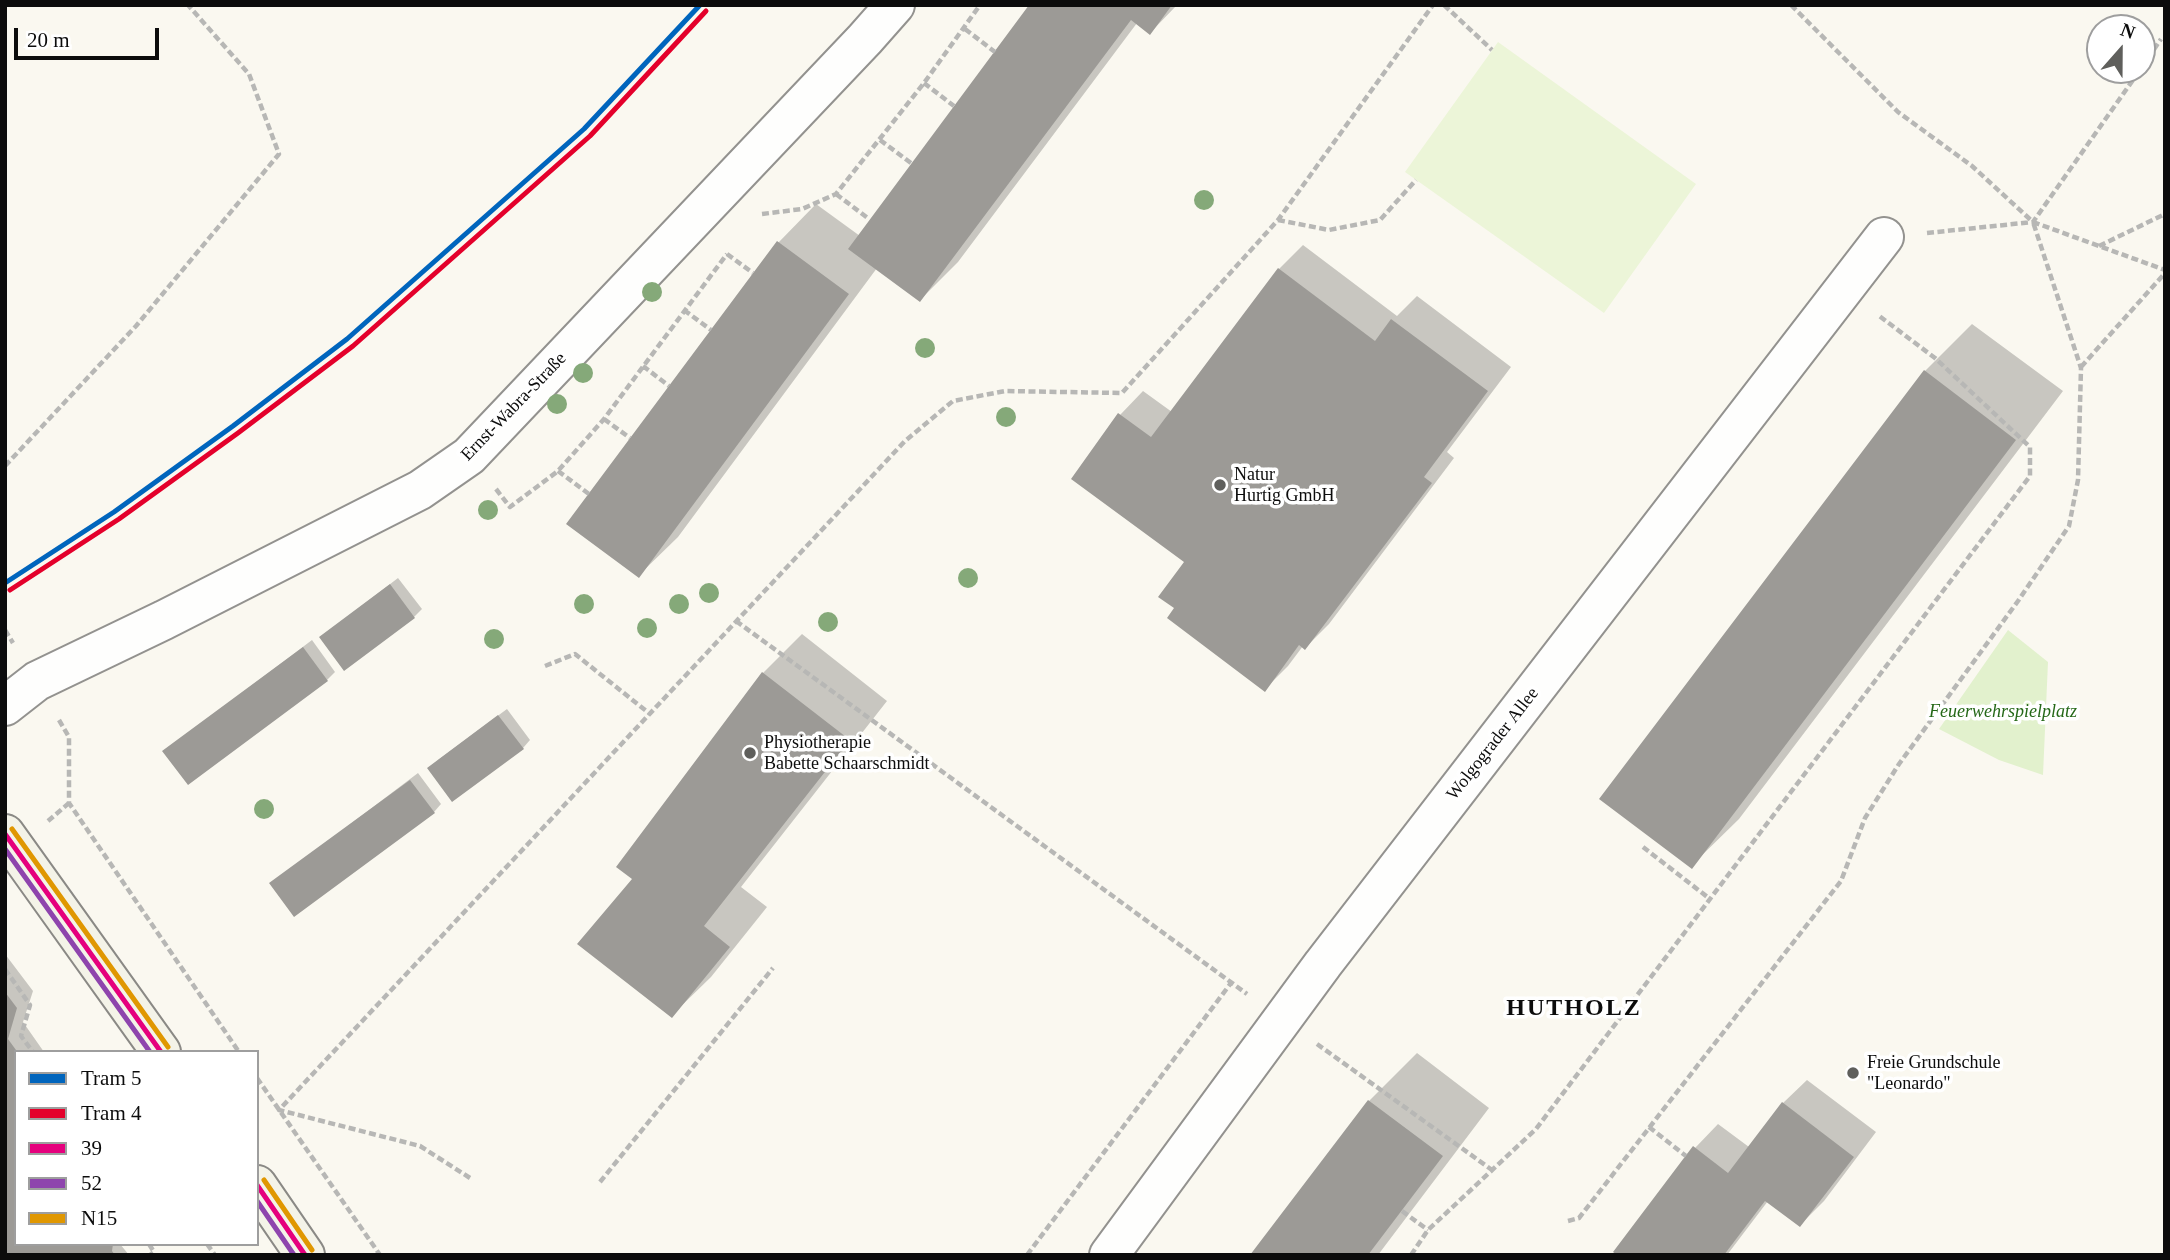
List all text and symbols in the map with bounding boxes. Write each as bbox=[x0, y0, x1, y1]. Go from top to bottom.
scale bar bbox=[18, 14, 163, 58]
north arrow bbox=[2086, 14, 2156, 84]
text: N bbox=[2118, 19, 2138, 43]
text: 20 m bbox=[27, 28, 70, 52]
street label: Ernst-Wabra-Straße bbox=[457, 348, 571, 466]
place label: Natur Hurtig GmbH bbox=[1234, 464, 1334, 506]
marker: Natur Hurtig GmbH bbox=[1212, 477, 1228, 493]
street label: Wolgograder Allee bbox=[1442, 683, 1544, 805]
park label: Feuerwehrspielplatz bbox=[1929, 701, 2077, 723]
place label: Physiotherapie Babette Schaarschmidt bbox=[764, 732, 929, 774]
marker: Physiotherapie Babette Schaarschmidt bbox=[742, 745, 758, 761]
district label: HUTHOLZ bbox=[1507, 995, 1641, 1023]
legend bbox=[14, 1050, 259, 1246]
place label: Freie Grundschule "Leonardo" bbox=[1867, 1052, 2000, 1094]
marker: Freie Grundschule "Leonardo" bbox=[1845, 1065, 1861, 1081]
text: Tram 5 bbox=[81, 1066, 142, 1090]
text: Tram 4 bbox=[81, 1101, 142, 1125]
text: 39 bbox=[81, 1136, 102, 1160]
text: 52 bbox=[81, 1171, 102, 1195]
text: N15 bbox=[81, 1206, 117, 1230]

